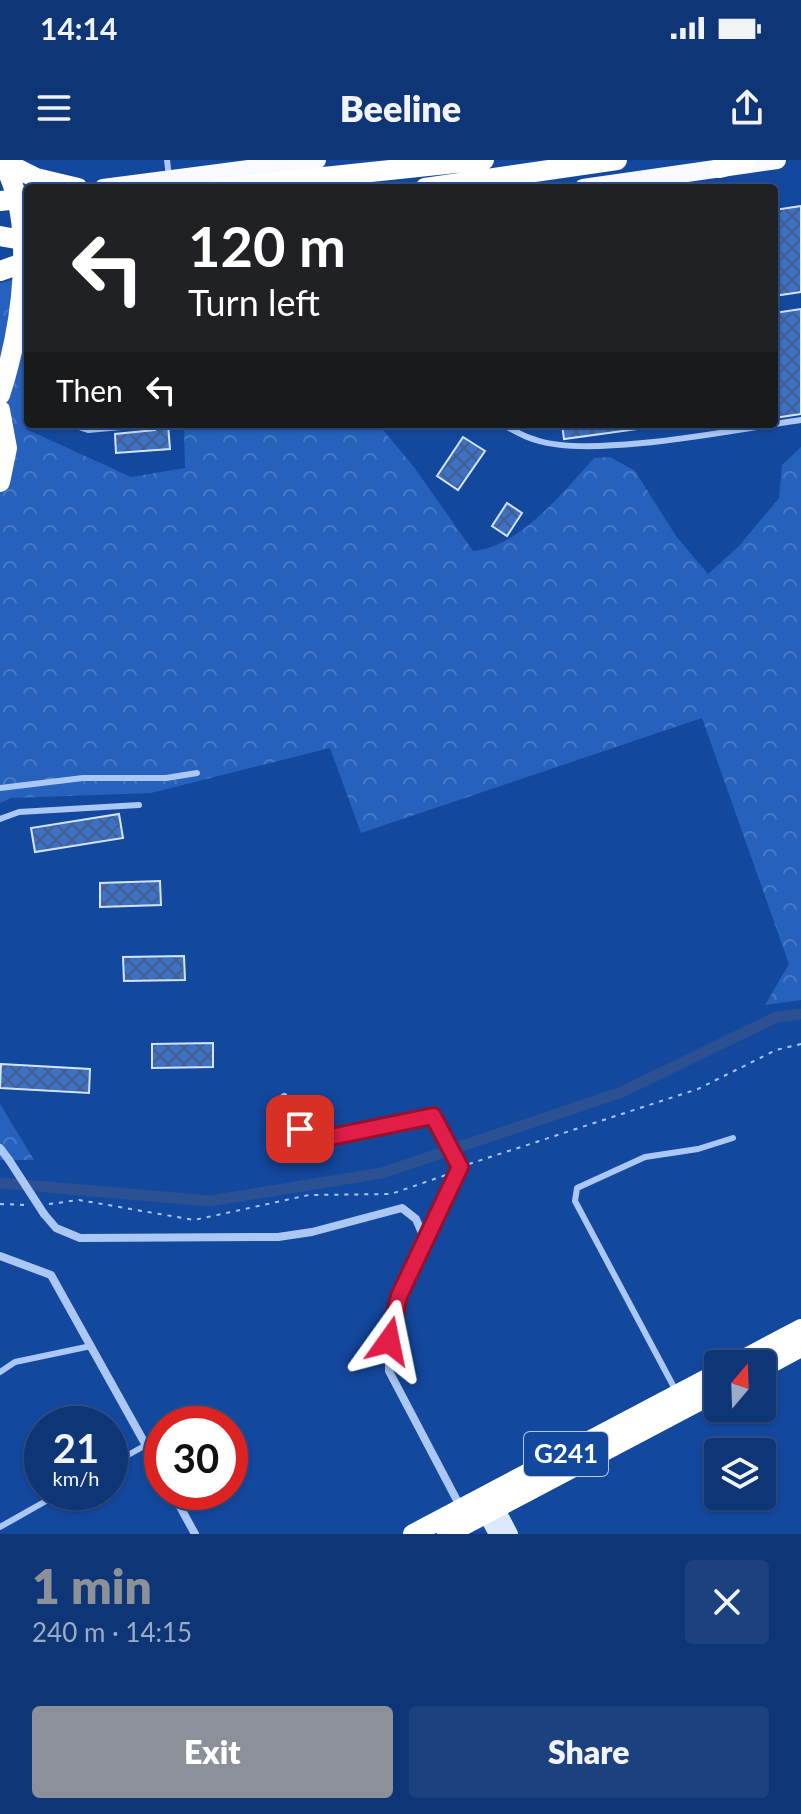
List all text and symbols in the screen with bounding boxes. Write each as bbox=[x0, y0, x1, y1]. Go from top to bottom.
text: 14:14 bbox=[40, 10, 117, 46]
icon: menu bbox=[32, 86, 76, 130]
text: Beeline bbox=[340, 86, 461, 130]
icon: share bbox=[725, 86, 769, 130]
text: 120 m bbox=[188, 212, 346, 279]
icon: left bbox=[56, 216, 160, 320]
text: Turn left bbox=[188, 280, 320, 324]
icon: left bbox=[139, 368, 183, 412]
text: Then bbox=[56, 372, 123, 408]
pin bbox=[266, 1095, 334, 1163]
icon: arrive bbox=[278, 1107, 322, 1151]
position arrow bbox=[347, 1299, 431, 1383]
north arrow bbox=[704, 1350, 776, 1422]
map controls bbox=[704, 1350, 776, 1510]
speed limit sign: 30 bbox=[144, 1406, 248, 1510]
text: 21 bbox=[53, 1424, 99, 1472]
road number: G241 bbox=[524, 1432, 608, 1476]
button: layers bbox=[704, 1438, 776, 1510]
text: km/h bbox=[53, 1466, 99, 1490]
text: 1 min bbox=[32, 1557, 152, 1614]
button: close bbox=[685, 1560, 769, 1644]
text: 240 m · 14:15 bbox=[32, 1616, 192, 1648]
button: Exit bbox=[32, 1706, 393, 1798]
button: Share bbox=[409, 1706, 769, 1798]

